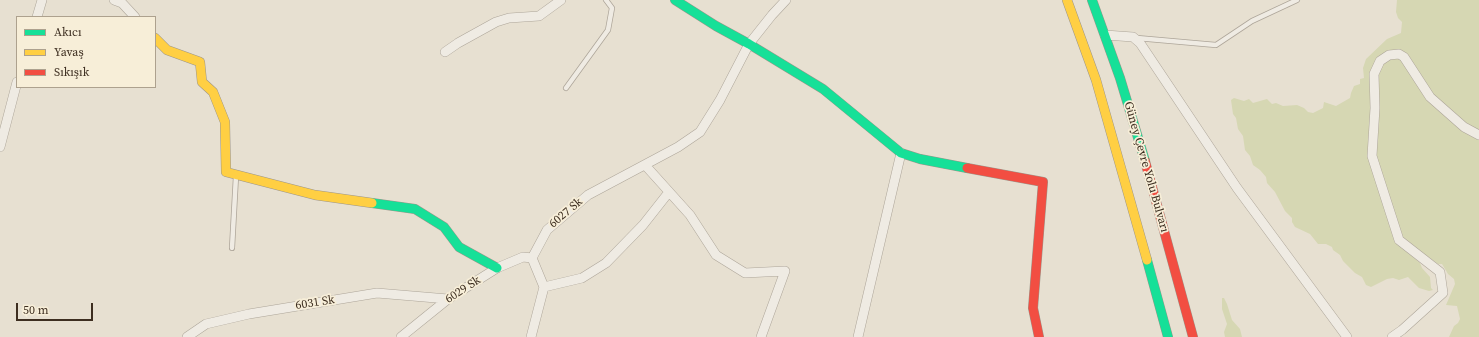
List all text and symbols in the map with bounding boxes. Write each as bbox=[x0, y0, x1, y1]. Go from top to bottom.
legend bbox=[16, 16, 156, 88]
text: Akıcı bbox=[54, 24, 82, 40]
text: Yavaş bbox=[54, 44, 84, 60]
text: Sıkışık bbox=[54, 64, 89, 80]
street label: Güney Çevre Yolu Bulvarı bbox=[1120, 100, 1172, 234]
street label: 6027 Sk bbox=[546, 195, 586, 231]
street label: 6029 Sk bbox=[443, 273, 483, 307]
street label: 6031 Sk bbox=[294, 293, 336, 313]
scale bar bbox=[18, 295, 95, 321]
text: 50 m bbox=[23, 302, 49, 318]

